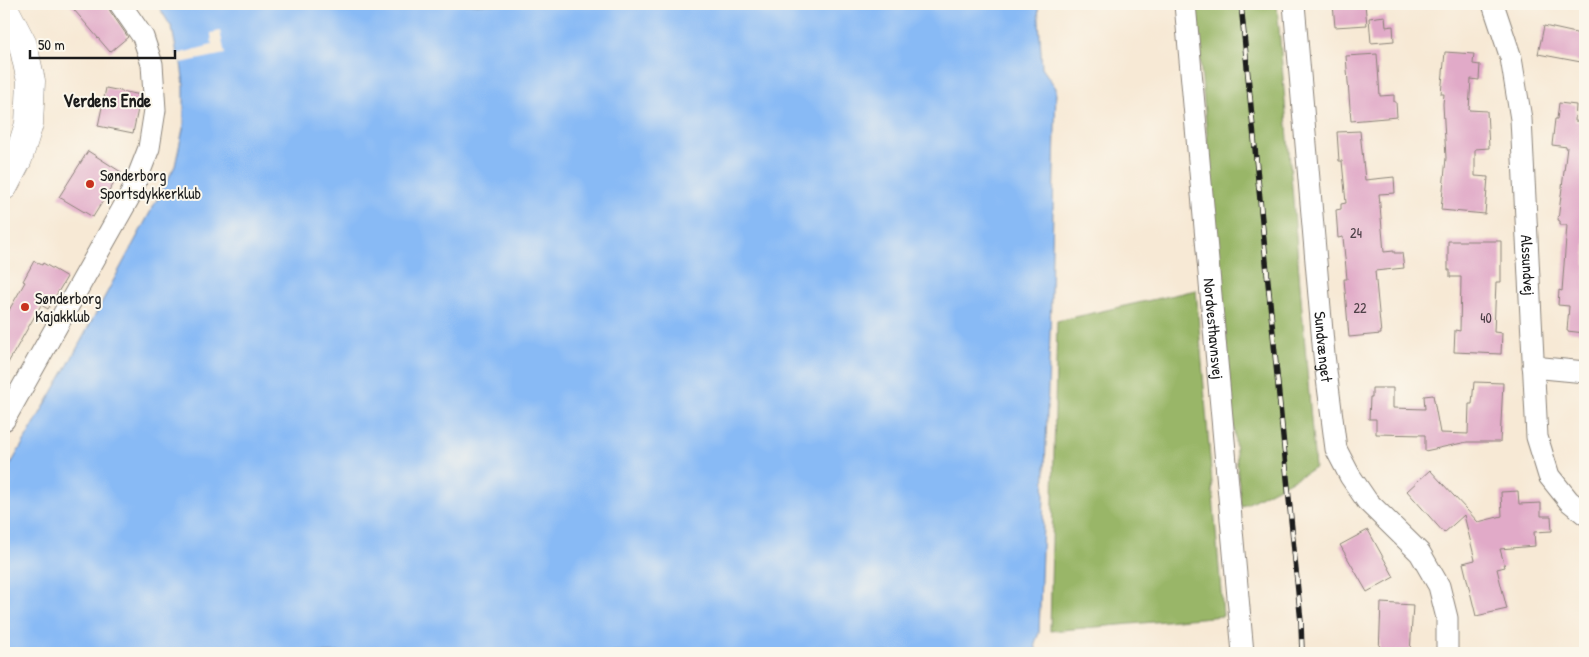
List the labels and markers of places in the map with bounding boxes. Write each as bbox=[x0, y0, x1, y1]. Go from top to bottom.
place label: Sønderborg Sportsdykkerklub bbox=[100, 164, 201, 204]
marker: Sønderborg Sportsdykkerklub bbox=[84, 178, 96, 190]
place label: Sønderborg Kajakklub bbox=[35, 287, 101, 327]
marker: Sønderborg Kajakklub bbox=[19, 301, 31, 313]

